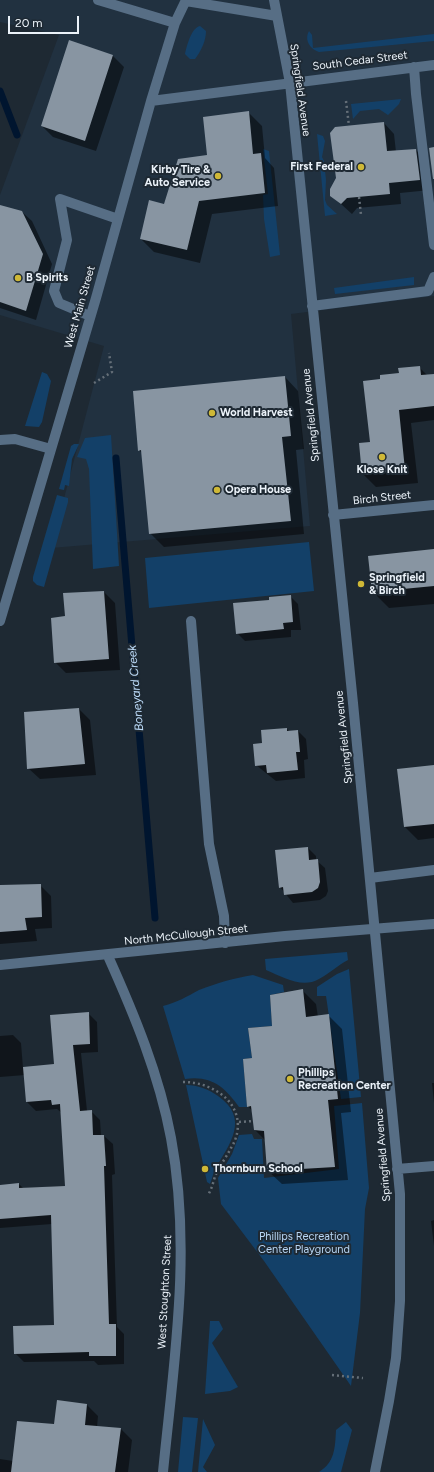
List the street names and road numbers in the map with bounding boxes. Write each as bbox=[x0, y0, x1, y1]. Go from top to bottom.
street label: Springfield Avenue bbox=[287, 43, 313, 137]
street label: South Cedar Street bbox=[312, 49, 408, 73]
street label: West Main Street bbox=[62, 264, 98, 350]
street label: Springfield Avenue bbox=[300, 368, 322, 462]
street label: Birch Street bbox=[352, 488, 412, 508]
street label: Springfield Avenue bbox=[333, 690, 355, 784]
street label: North McCullough Street bbox=[123, 922, 249, 948]
street label: Springfield Avenue bbox=[372, 1108, 394, 1202]
street label: West Stoughton Street bbox=[155, 1235, 175, 1349]

